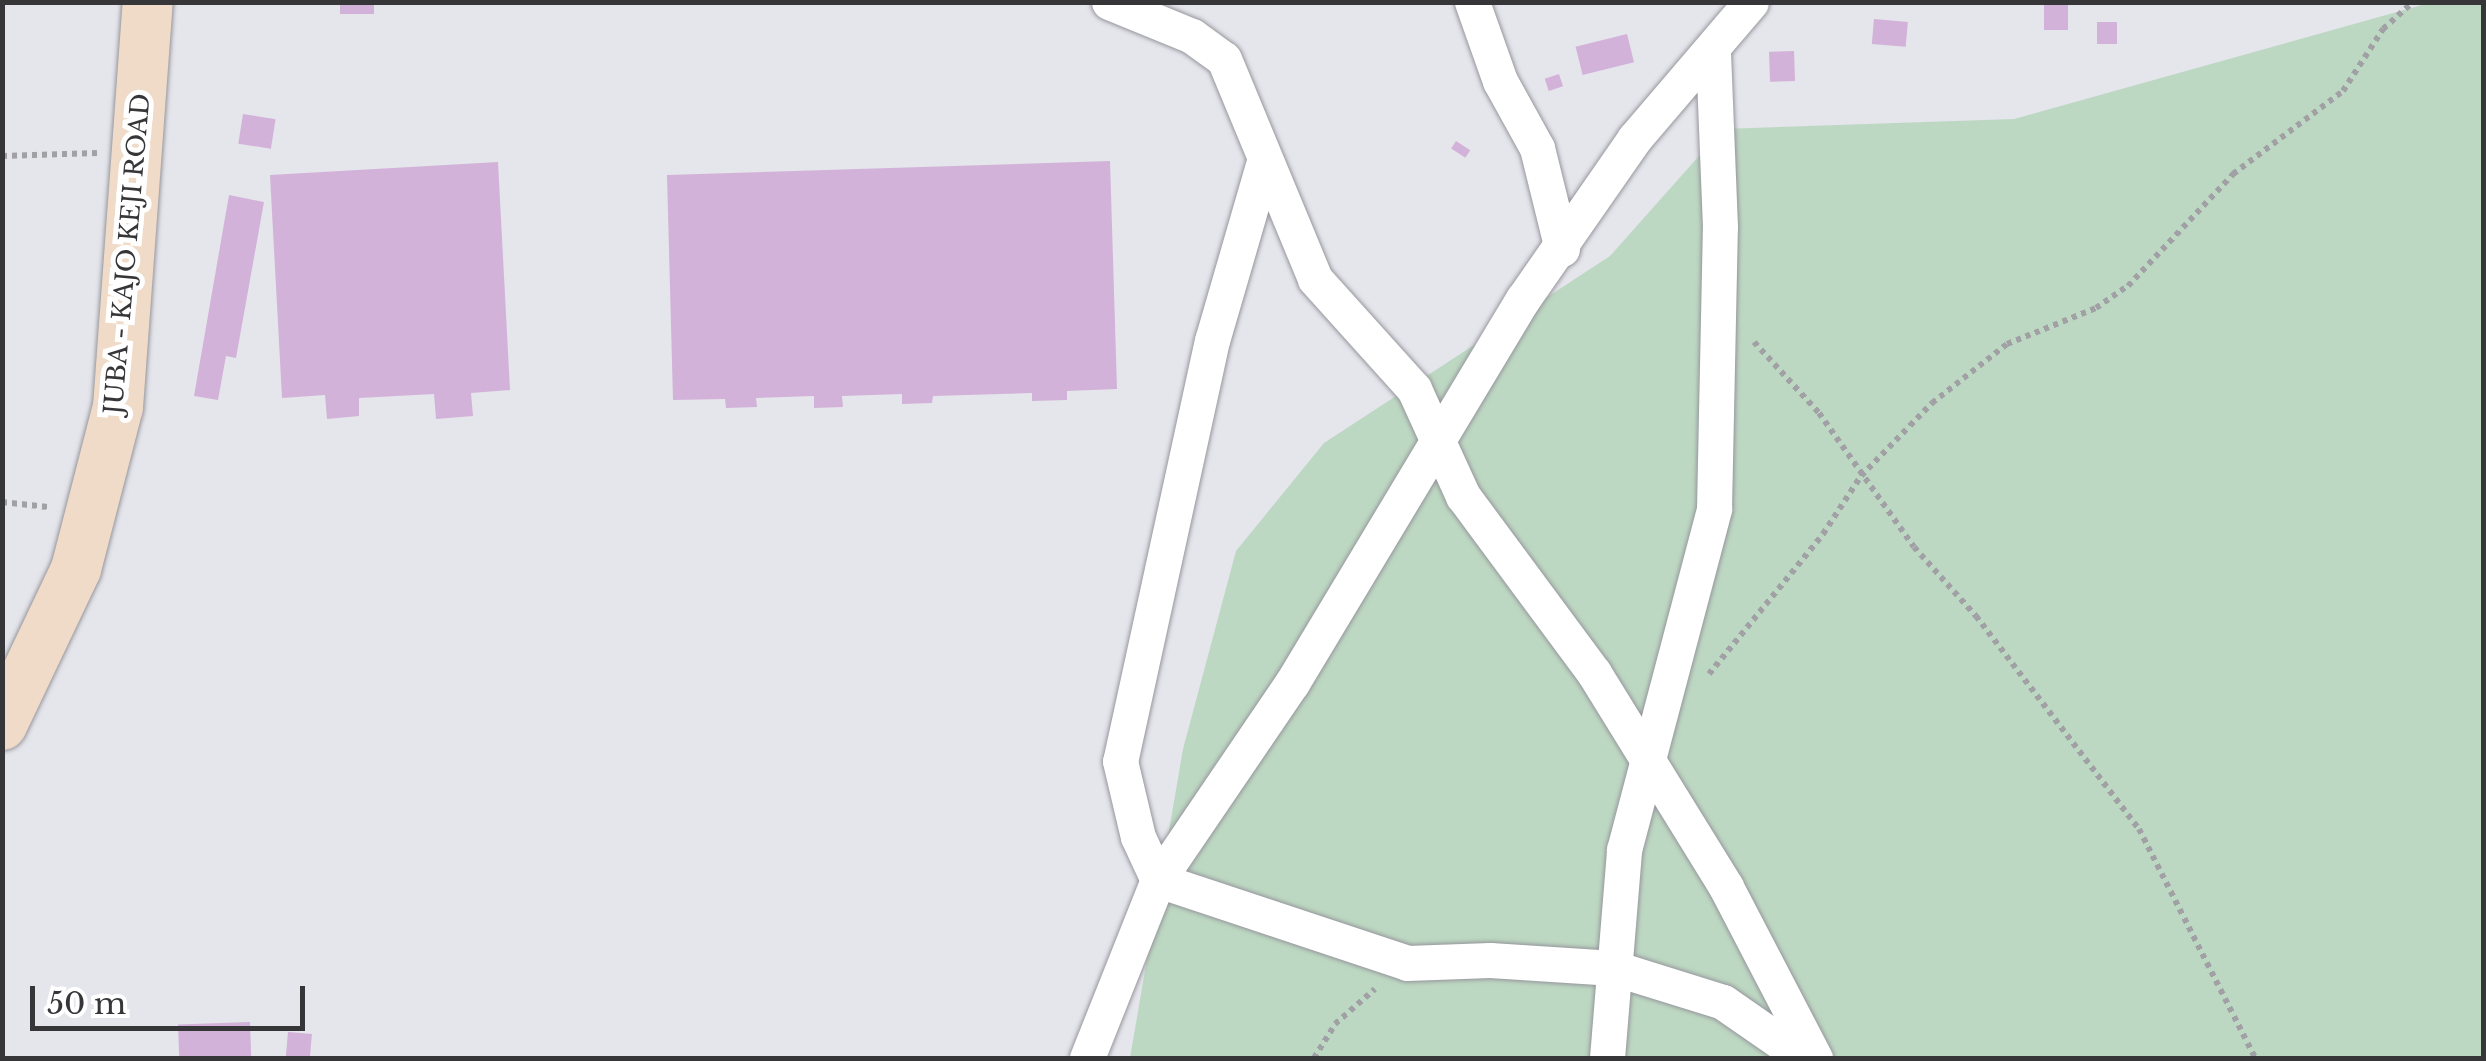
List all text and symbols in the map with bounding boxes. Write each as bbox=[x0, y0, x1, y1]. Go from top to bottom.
street label: JUBA - KAJO KEJI ROAD bbox=[99, 92, 157, 416]
scale bar bbox=[35, 966, 310, 1028]
text: 50 m bbox=[47, 985, 126, 1022]

